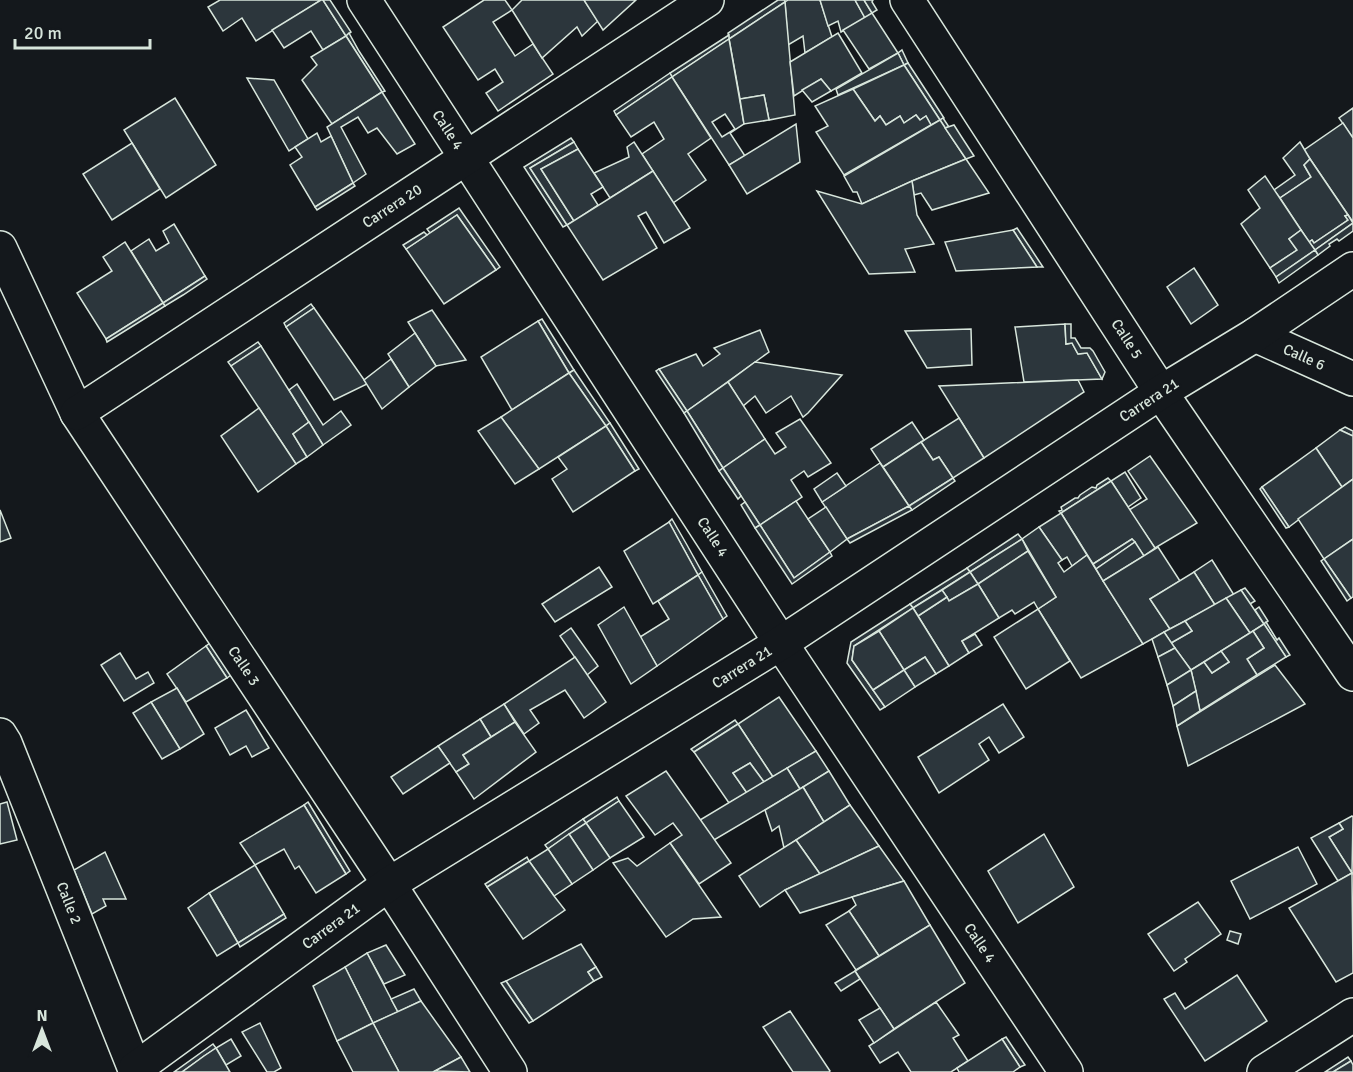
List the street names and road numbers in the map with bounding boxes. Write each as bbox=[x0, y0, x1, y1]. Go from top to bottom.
street label: Calle 4 bbox=[428, 107, 468, 153]
street label: Carrera 20 bbox=[359, 180, 425, 232]
street label: Calle 5 bbox=[1107, 316, 1147, 362]
street label: Calle 6 bbox=[1280, 340, 1328, 374]
street label: Carrera 21 bbox=[1116, 374, 1182, 426]
street label: Calle 4 bbox=[693, 514, 733, 560]
street label: Carrera 21 bbox=[709, 642, 775, 692]
street label: Calle 3 bbox=[224, 643, 264, 689]
street label: Calle 2 bbox=[52, 879, 86, 927]
street label: Carrera 21 bbox=[298, 899, 364, 953]
street label: Calle 4 bbox=[960, 920, 1000, 966]

